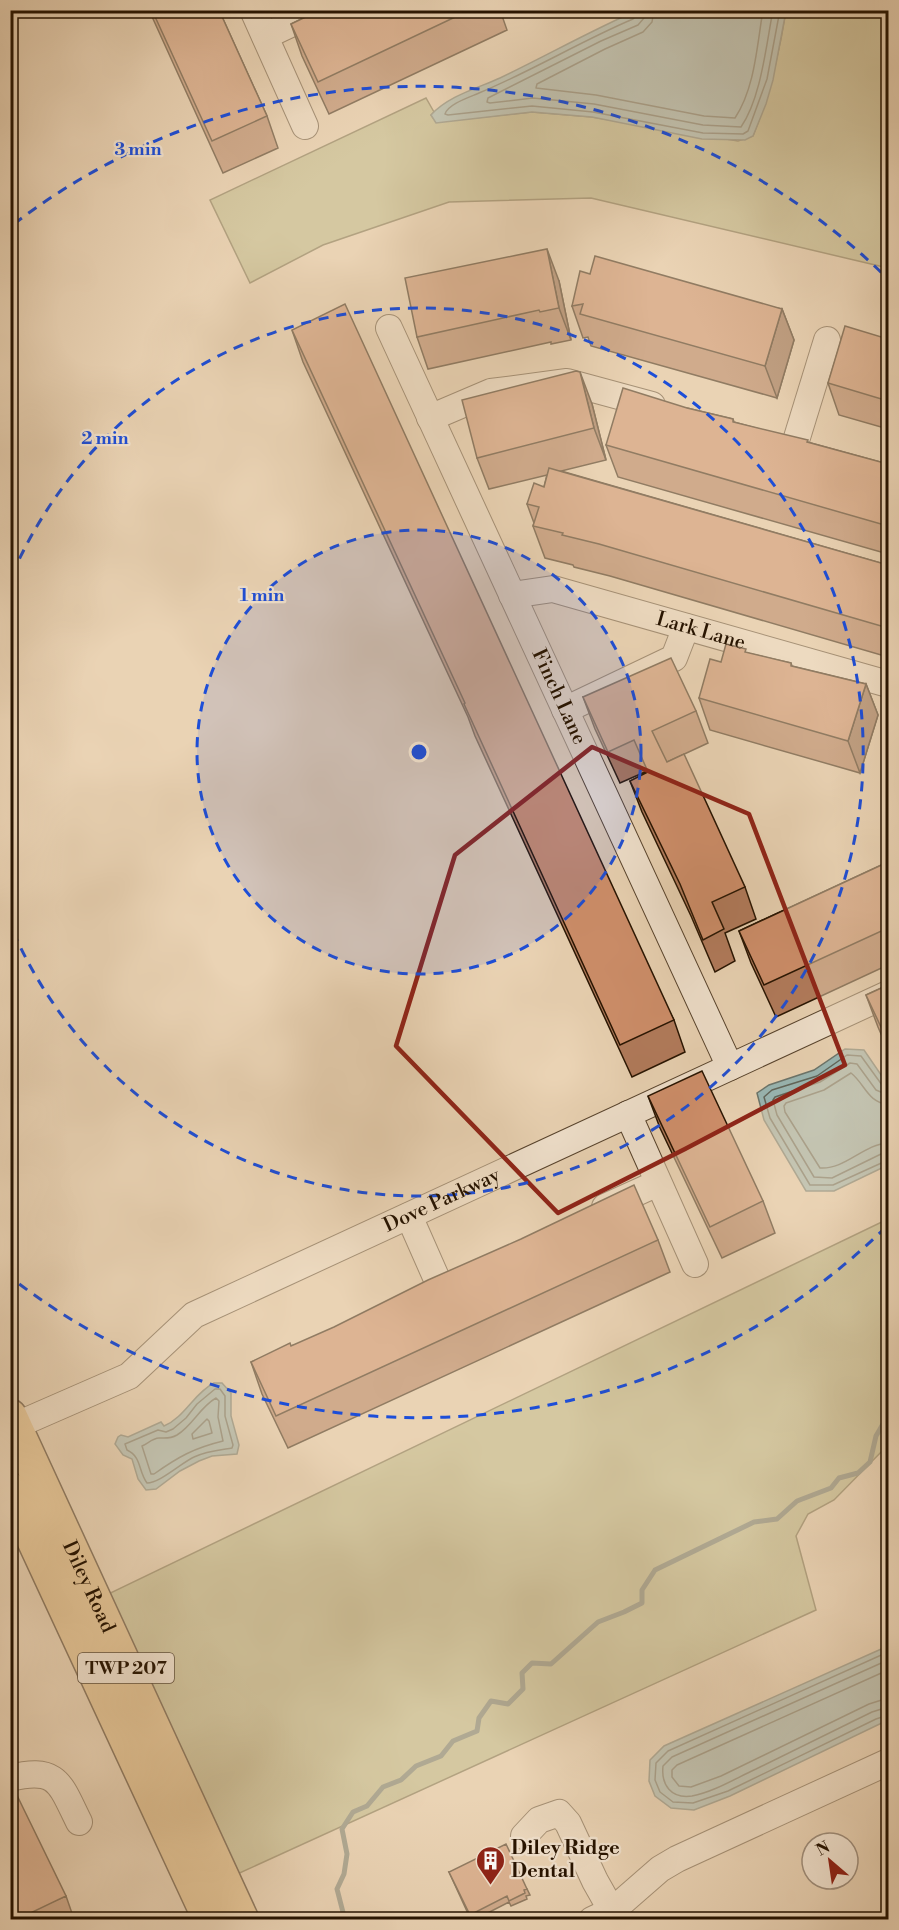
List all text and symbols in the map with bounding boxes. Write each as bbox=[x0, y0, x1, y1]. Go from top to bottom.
text: 3 min bbox=[115, 138, 161, 161]
text: 2 min bbox=[81, 427, 129, 450]
text: 1 min bbox=[240, 584, 284, 607]
street label: Lark Lane bbox=[653, 606, 748, 655]
street label: Finch Lane bbox=[526, 645, 592, 749]
centre of rings bbox=[409, 742, 429, 762]
street label: Dove Parkway bbox=[380, 1163, 504, 1238]
street label: Diley Road bbox=[57, 1537, 121, 1637]
road number: TWP 207 bbox=[78, 1653, 174, 1683]
north arrow bbox=[800, 1831, 860, 1891]
place label: Diley Ridge Dental bbox=[511, 1836, 620, 1884]
text: N bbox=[813, 1837, 834, 1861]
building icon: Diley Ridge Dental bbox=[474, 1844, 506, 1886]

